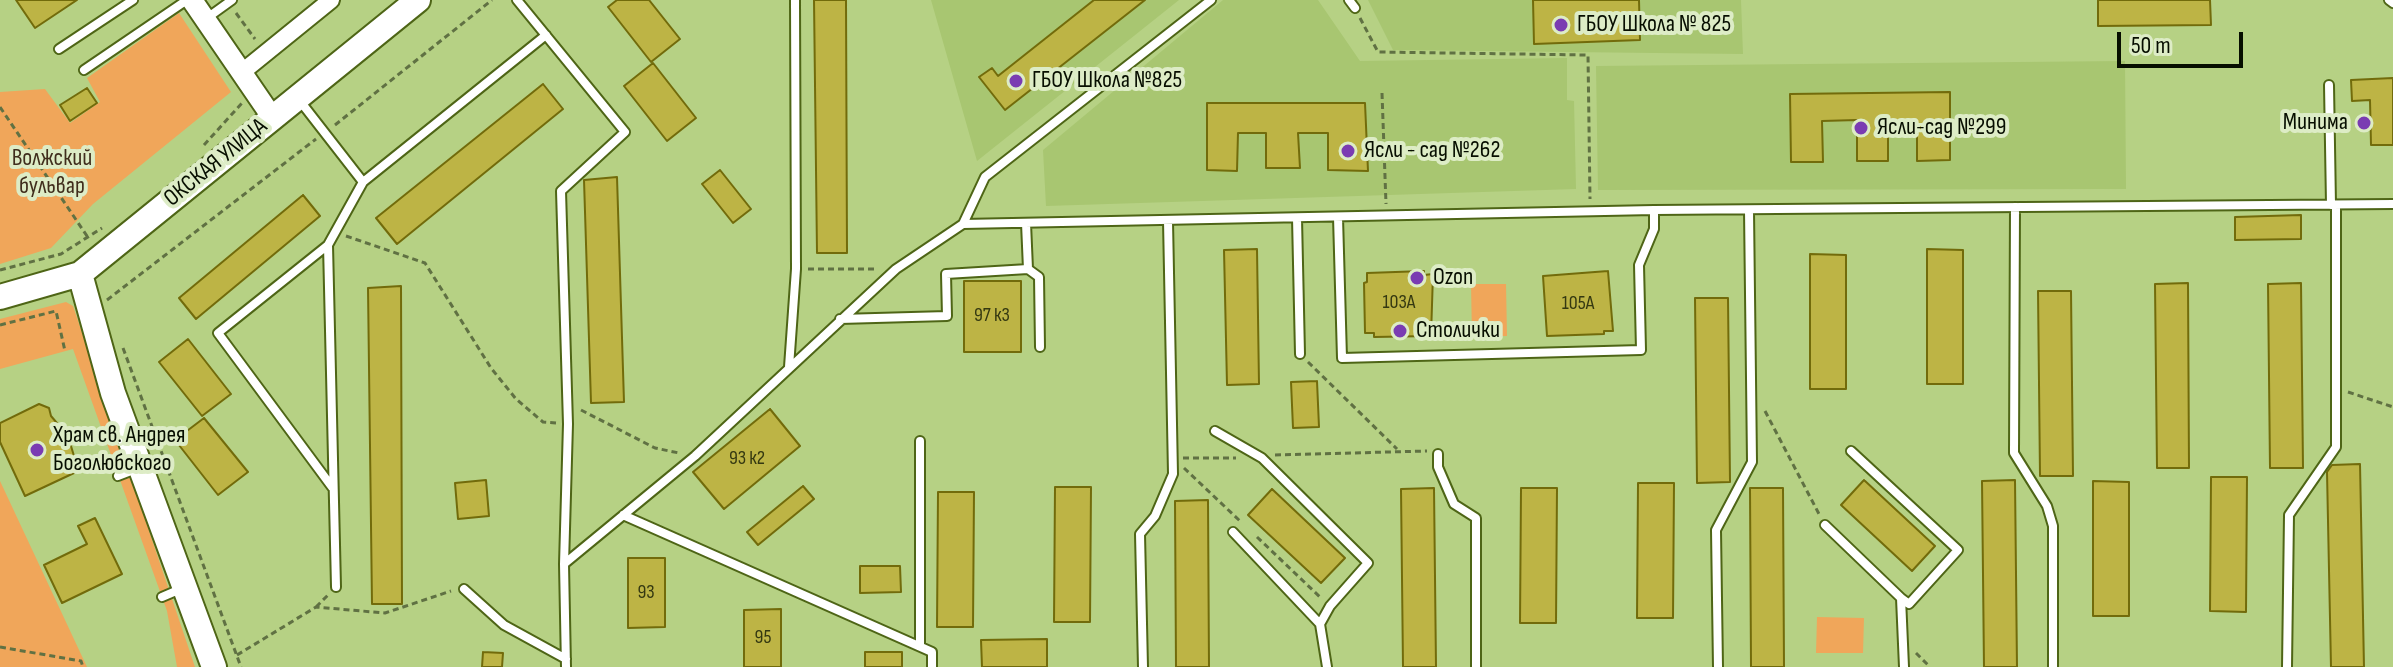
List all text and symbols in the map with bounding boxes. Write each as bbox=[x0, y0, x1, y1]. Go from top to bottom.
place label: ГБОУ Школа № 825 bbox=[1577, 11, 1731, 39]
marker: ГБОУ Школа № 825 bbox=[1552, 16, 1570, 34]
scale bar bbox=[2121, 16, 2247, 66]
text: 50 m bbox=[2131, 31, 2171, 60]
place label: ГБОУ Школа №825 bbox=[1032, 67, 1182, 95]
marker: ГБОУ Школа №825 bbox=[1007, 72, 1025, 90]
place label: Минима bbox=[2283, 109, 2348, 137]
street label: ОКСКАЯ УЛИЦА bbox=[159, 113, 273, 213]
place label: Ясли-сад №299 bbox=[1877, 114, 2006, 142]
marker: Минима bbox=[2355, 114, 2373, 132]
marker: Ясли-сад №299 bbox=[1852, 119, 1870, 137]
place label: Ясли - сад №262 bbox=[1364, 137, 1500, 165]
marker: Ясли - сад №262 bbox=[1339, 142, 1357, 160]
park label: Волжский бульвар bbox=[12, 145, 92, 201]
place label: Ozon bbox=[1433, 264, 1473, 292]
marker: Ozon bbox=[1408, 269, 1426, 287]
house number: 103А bbox=[1383, 291, 1415, 315]
house number: 105А bbox=[1562, 292, 1594, 316]
house number: 97 к3 bbox=[974, 304, 1010, 328]
place label: Столички bbox=[1416, 317, 1500, 345]
marker: Столички bbox=[1391, 322, 1409, 340]
place label: Храм св. Андрея Боголюбского bbox=[53, 422, 185, 478]
marker: Храм св. Андрея Боголюбского bbox=[28, 441, 46, 459]
house number: 93 к2 bbox=[729, 447, 765, 471]
house number: 93 bbox=[637, 581, 655, 605]
house number: 95 bbox=[755, 626, 771, 650]

